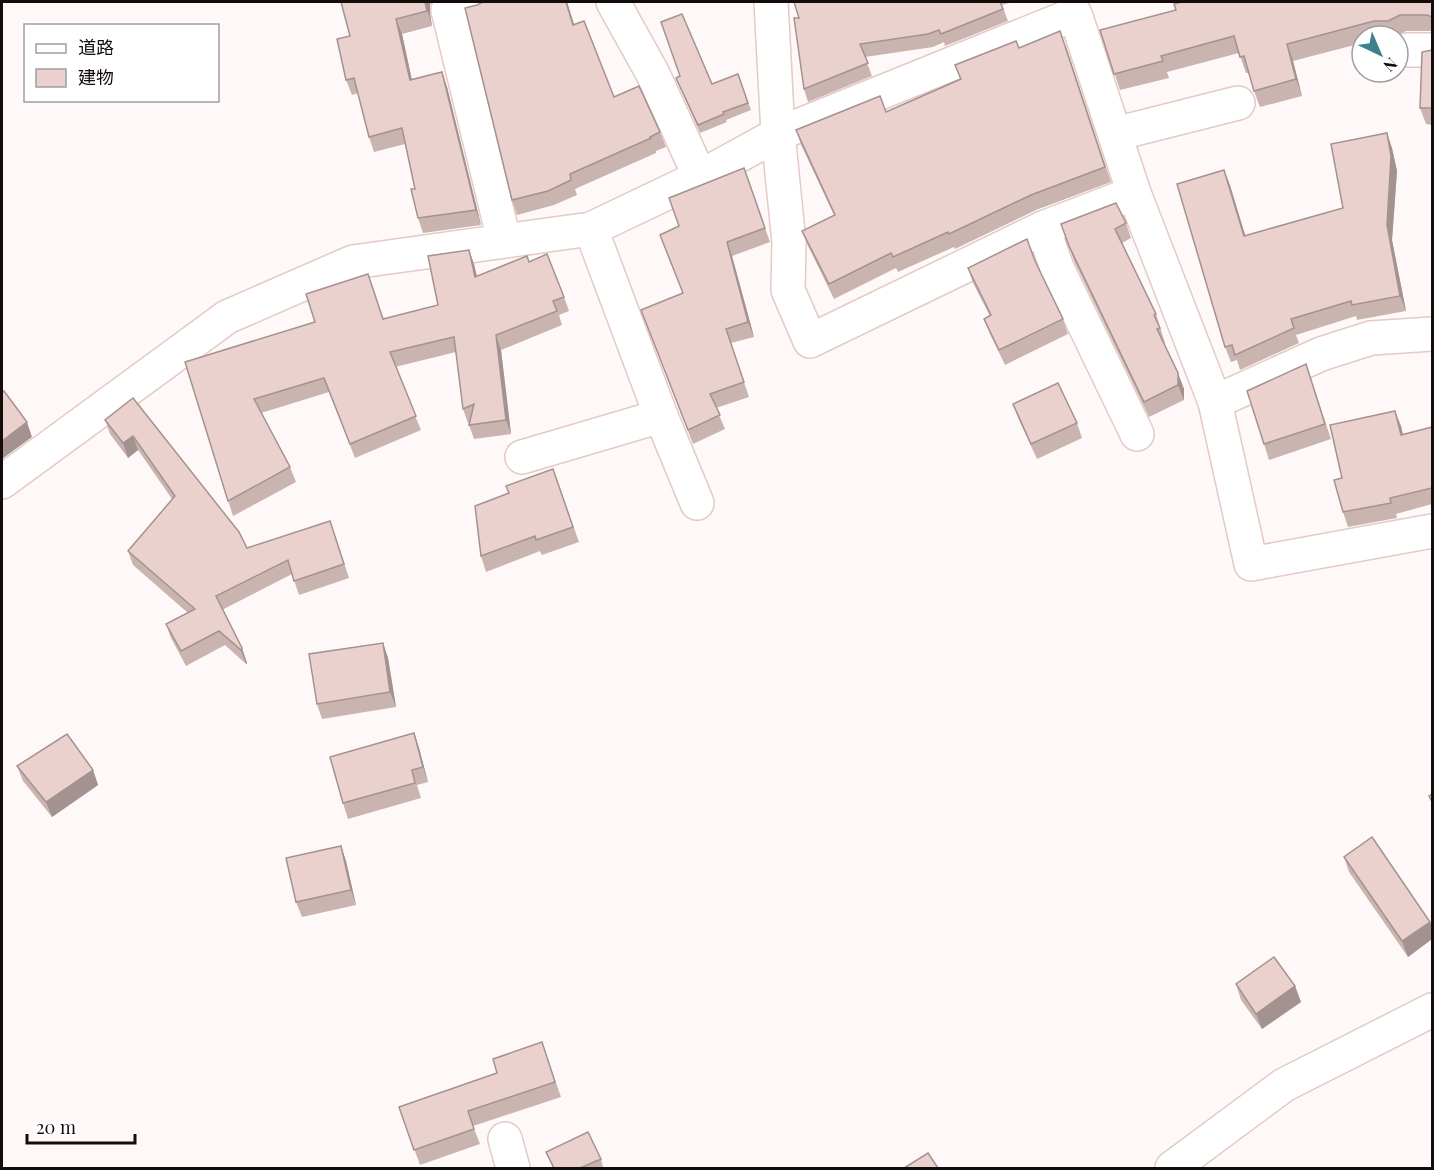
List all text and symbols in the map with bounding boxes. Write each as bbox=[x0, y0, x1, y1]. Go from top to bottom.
legend bbox=[24, 24, 219, 102]
north arrow bbox=[1350, 24, 1410, 84]
text: 道路 bbox=[78, 35, 114, 59]
text: N bbox=[1379, 54, 1402, 77]
text: 建物 bbox=[78, 65, 114, 89]
scale bar bbox=[27, 1107, 135, 1145]
text: 20 m bbox=[36, 1115, 76, 1139]

